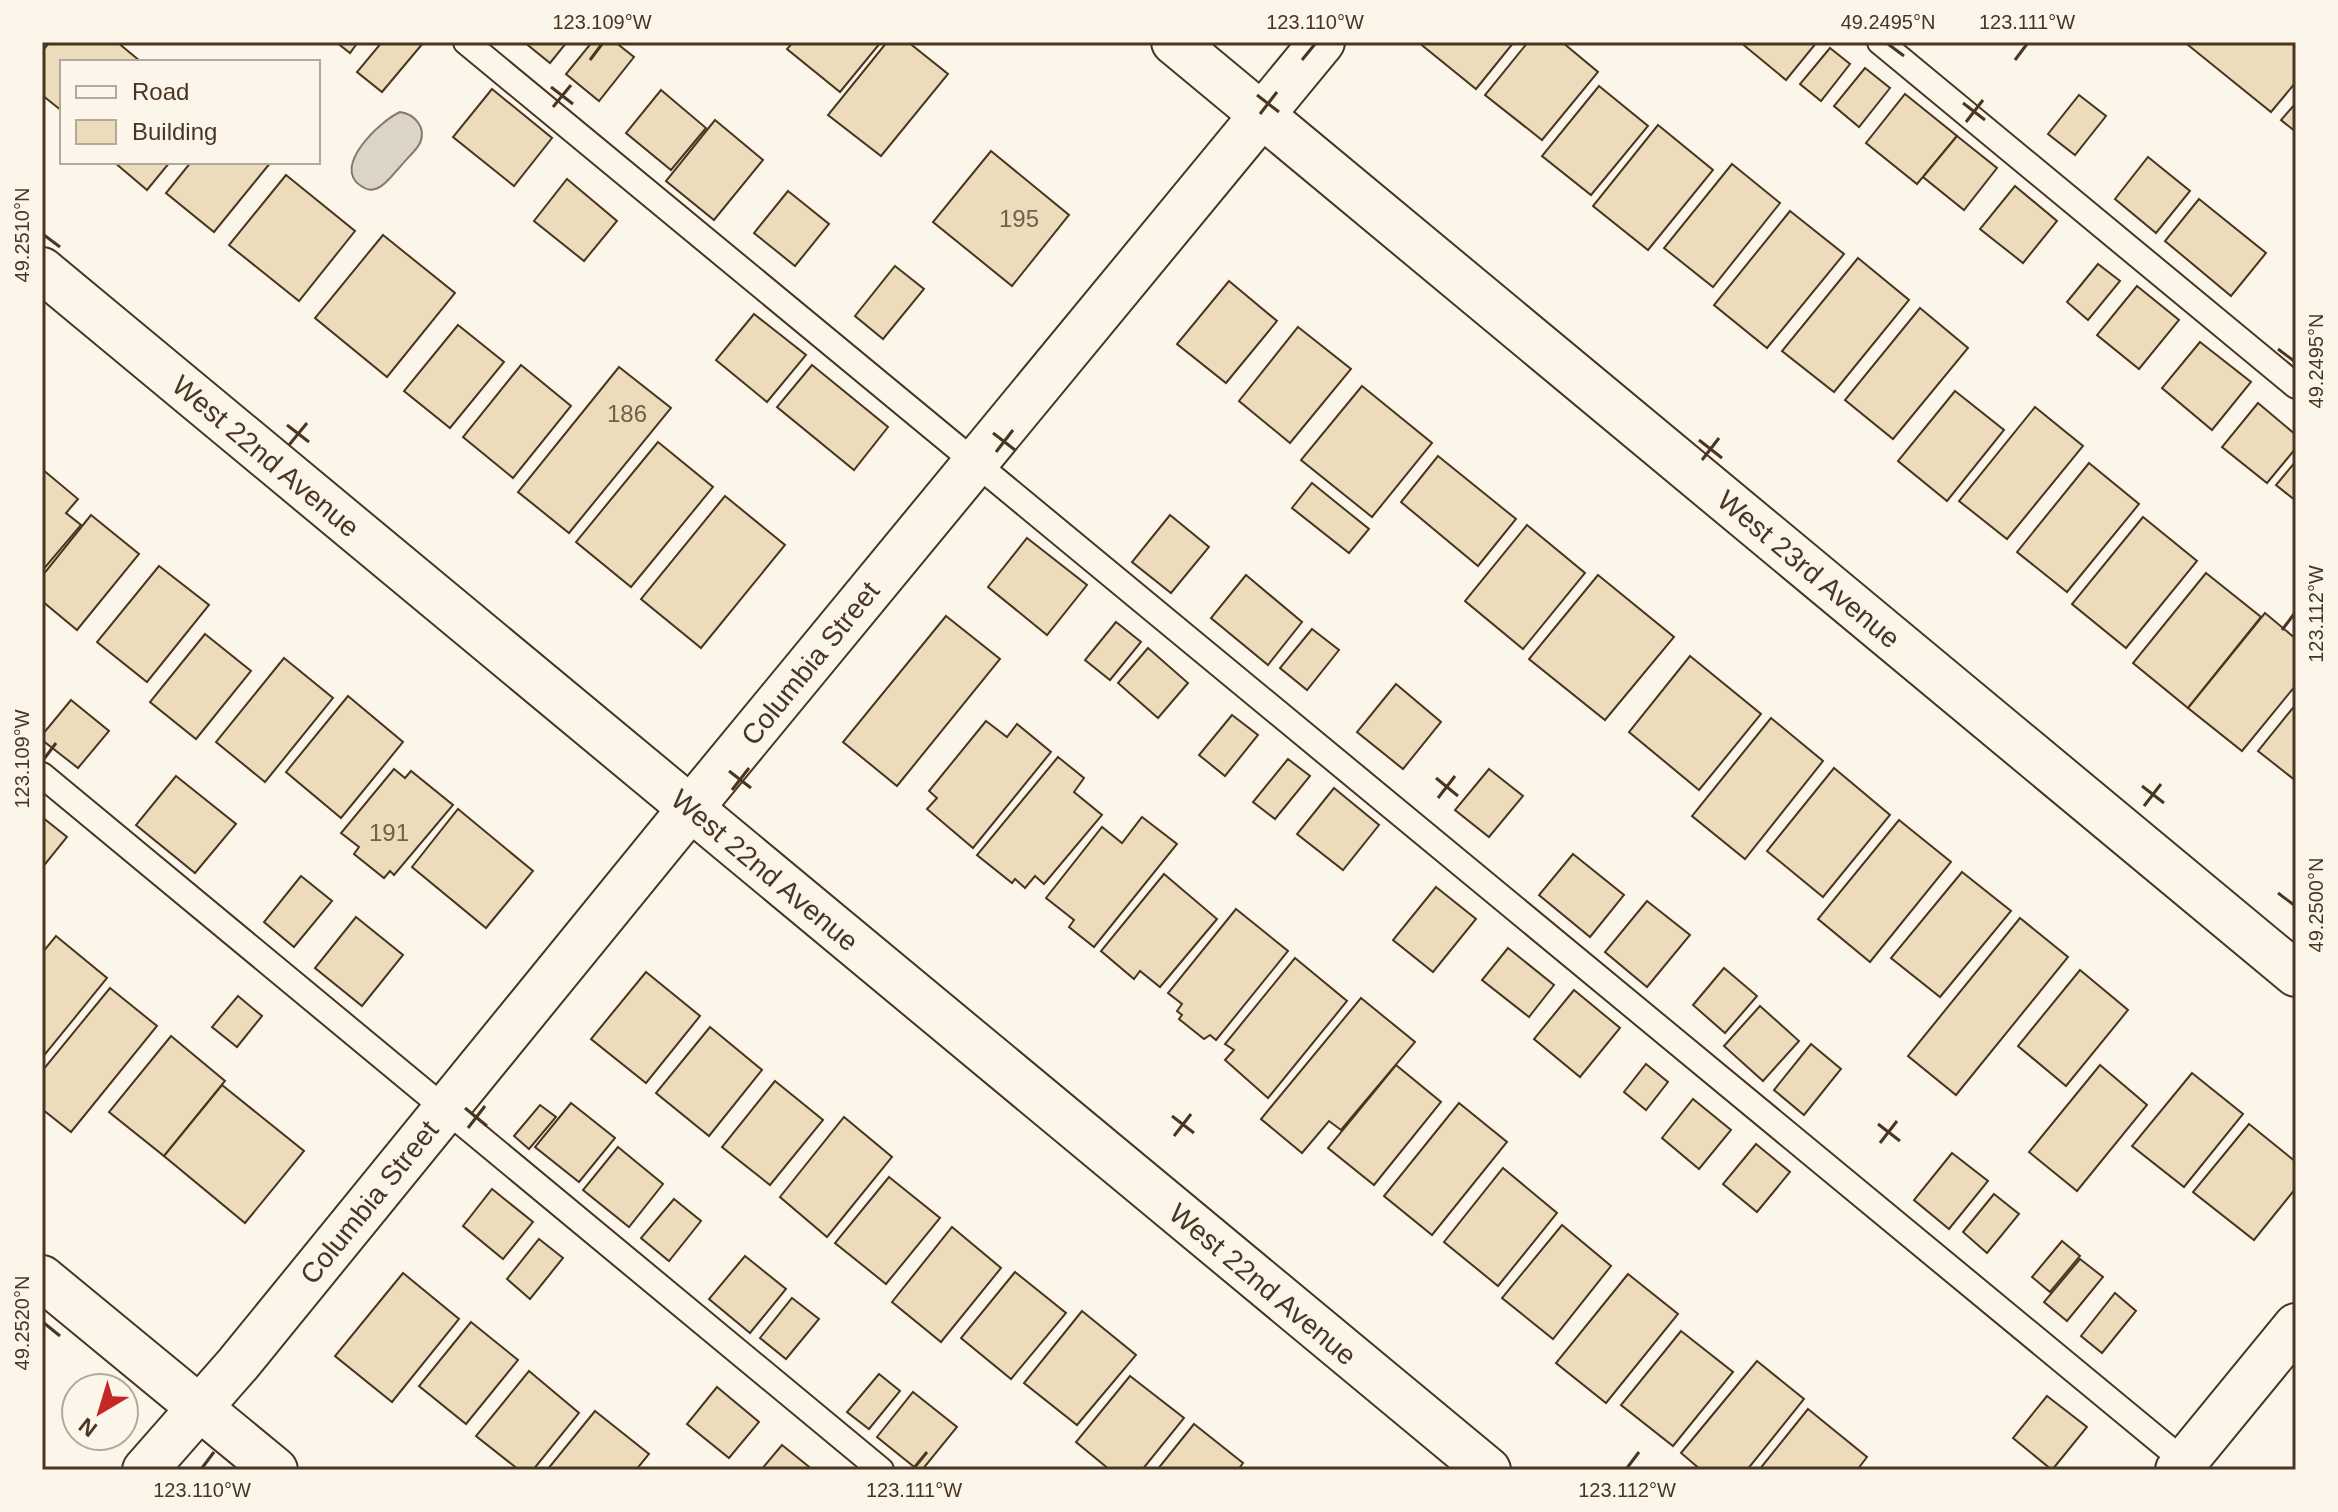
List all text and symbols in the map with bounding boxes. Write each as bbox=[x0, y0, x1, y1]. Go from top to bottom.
text: 123.109°W bbox=[552, 11, 652, 33]
text: 123.110°W bbox=[1266, 11, 1364, 33]
text: 49.2495°N bbox=[1841, 11, 1935, 33]
text: 123.111°W bbox=[1979, 11, 2075, 33]
legend bbox=[60, 60, 320, 164]
text: Road bbox=[132, 78, 189, 105]
text: Building bbox=[132, 118, 217, 145]
text: 49.2510°N bbox=[11, 188, 33, 282]
house number: 195 bbox=[999, 205, 1039, 232]
text: 49.2495°N bbox=[2305, 314, 2327, 408]
street label: West 22nd Avenue bbox=[166, 369, 365, 543]
house number: 186 bbox=[607, 400, 647, 427]
street label: West 23rd Avenue bbox=[1711, 484, 1906, 654]
text: 123.112°W bbox=[2305, 565, 2327, 663]
street label: Columbia Street bbox=[735, 575, 886, 751]
text: 123.109°W bbox=[11, 709, 33, 809]
street label: West 22nd Avenue bbox=[665, 783, 864, 957]
house number: 191 bbox=[369, 819, 409, 846]
text: 49.2500°N bbox=[2305, 858, 2327, 952]
street label: Columbia Street bbox=[294, 1114, 445, 1290]
street label: West 22nd Avenue bbox=[1163, 1197, 1362, 1371]
text: 49.2520°N bbox=[11, 1276, 33, 1370]
north arrow bbox=[60, 1372, 140, 1452]
text: N bbox=[74, 1413, 102, 1442]
text: 123.110°W bbox=[153, 1479, 251, 1501]
text: 123.111°W bbox=[866, 1479, 962, 1501]
text: 123.112°W bbox=[1578, 1479, 1676, 1501]

